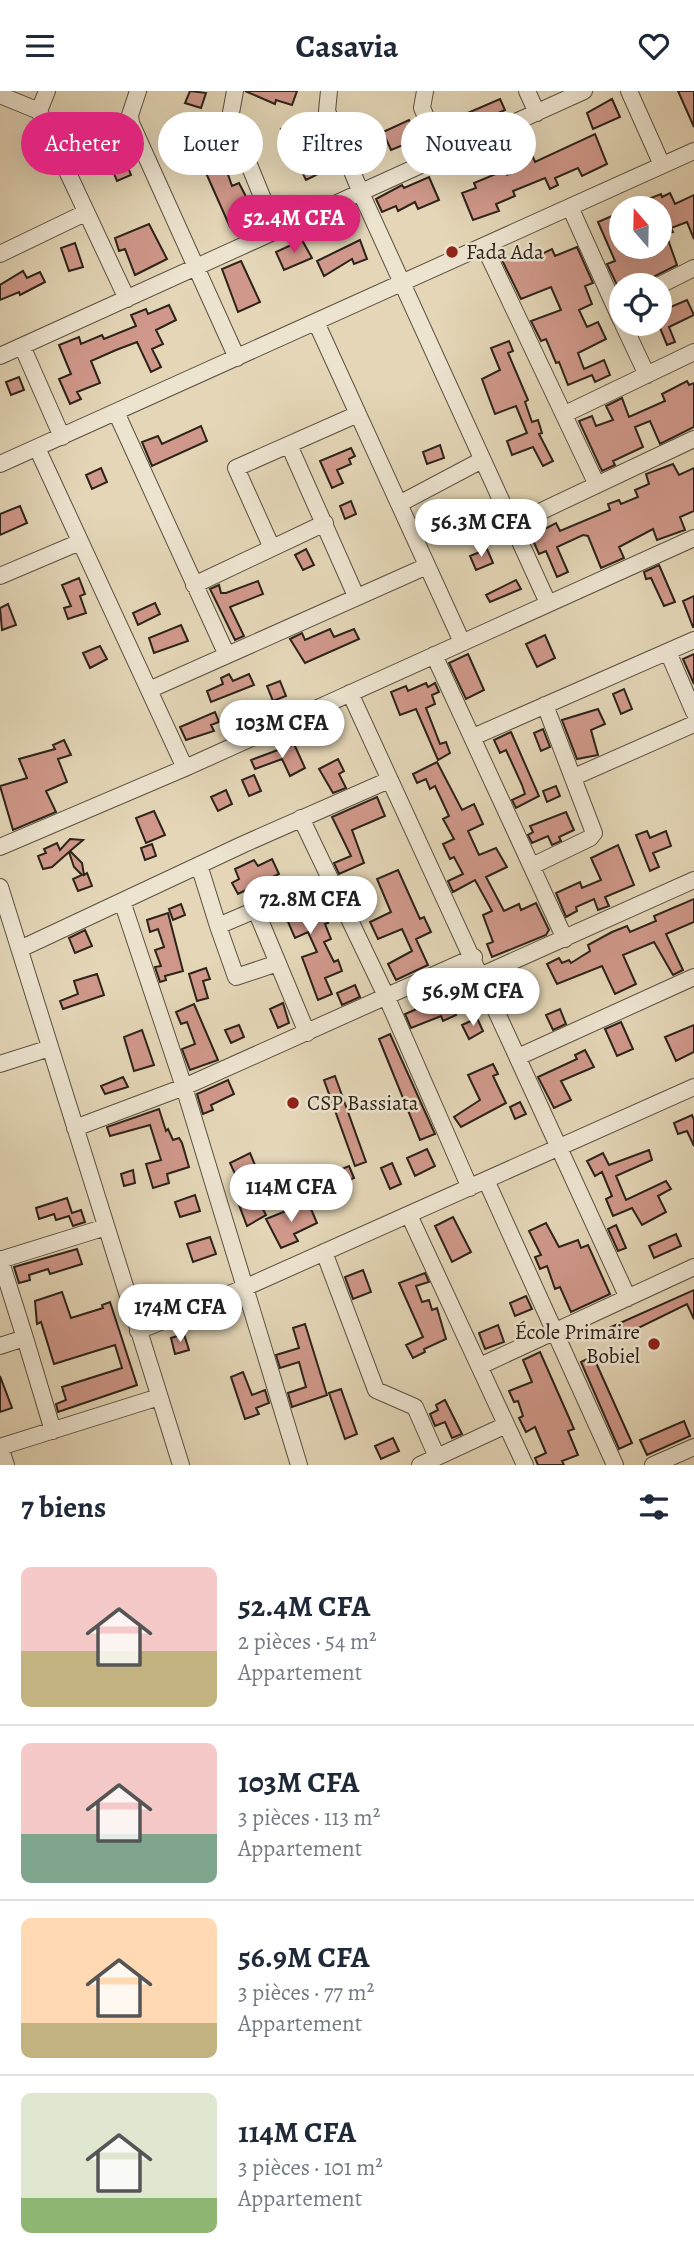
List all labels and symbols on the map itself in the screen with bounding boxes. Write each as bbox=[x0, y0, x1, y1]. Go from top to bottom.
pin: 52.4M CFA bbox=[214, 195, 374, 255]
north arrow bbox=[609, 196, 672, 259]
place label: Fada Ada bbox=[466, 238, 544, 266]
marker: Fada Ada bbox=[444, 244, 460, 260]
pin: 56.3M CFA bbox=[401, 499, 561, 559]
pin: 103M CFA bbox=[210, 701, 354, 760]
pin: 72.8M CFA bbox=[230, 877, 390, 936]
pin: 56.9M CFA bbox=[393, 969, 553, 1028]
place label: CSP Bassiata bbox=[307, 1089, 419, 1117]
marker: CSP Bassiata bbox=[285, 1095, 301, 1111]
pin: 114M CFA bbox=[219, 1165, 363, 1224]
pin: 174M CFA bbox=[108, 1285, 252, 1344]
place label: École Primaire Bobiel bbox=[515, 1318, 640, 1370]
marker: École Primaire Bobiel bbox=[646, 1336, 662, 1352]

